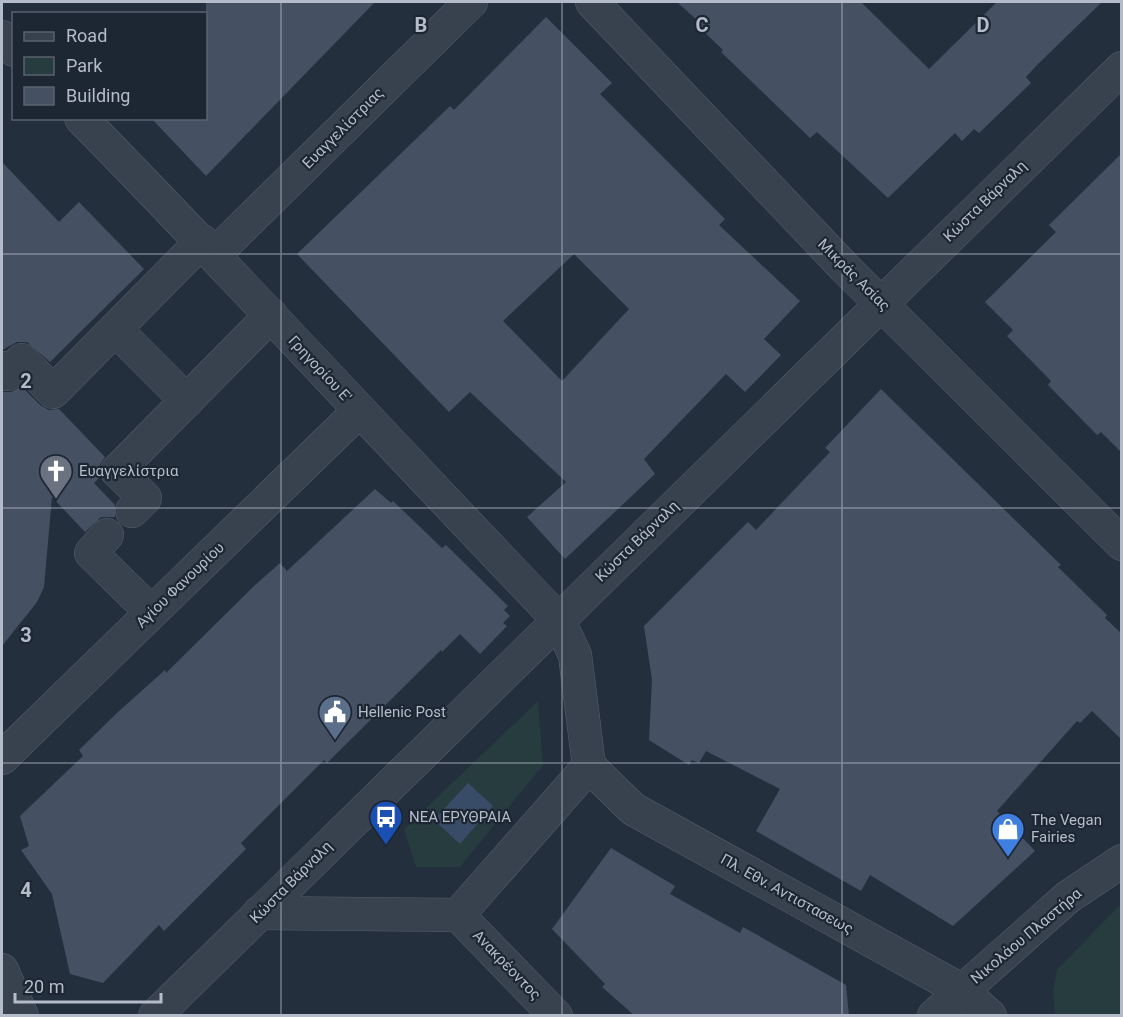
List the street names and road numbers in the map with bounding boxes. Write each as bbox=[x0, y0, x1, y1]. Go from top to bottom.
street label: Ευαγγελίστριας bbox=[299, 84, 387, 172]
street label: Κώστα Βάρναλη bbox=[940, 157, 1030, 245]
street label: Μικράς Ασίας bbox=[814, 235, 894, 315]
street label: Γρηγορίου Ε' bbox=[285, 332, 355, 406]
street label: Κώστα Βάρναλη bbox=[592, 497, 682, 585]
street label: Αγίου Φανουρίου bbox=[132, 538, 228, 632]
street label: Κώστα Βάρναλη bbox=[246, 837, 336, 927]
street label: Πλ. Εθν. Αντιστασεως bbox=[717, 850, 857, 938]
street label: Νικολάου Πλαστήρα bbox=[967, 884, 1085, 988]
street label: Ανακρέοντος bbox=[469, 926, 545, 1004]

